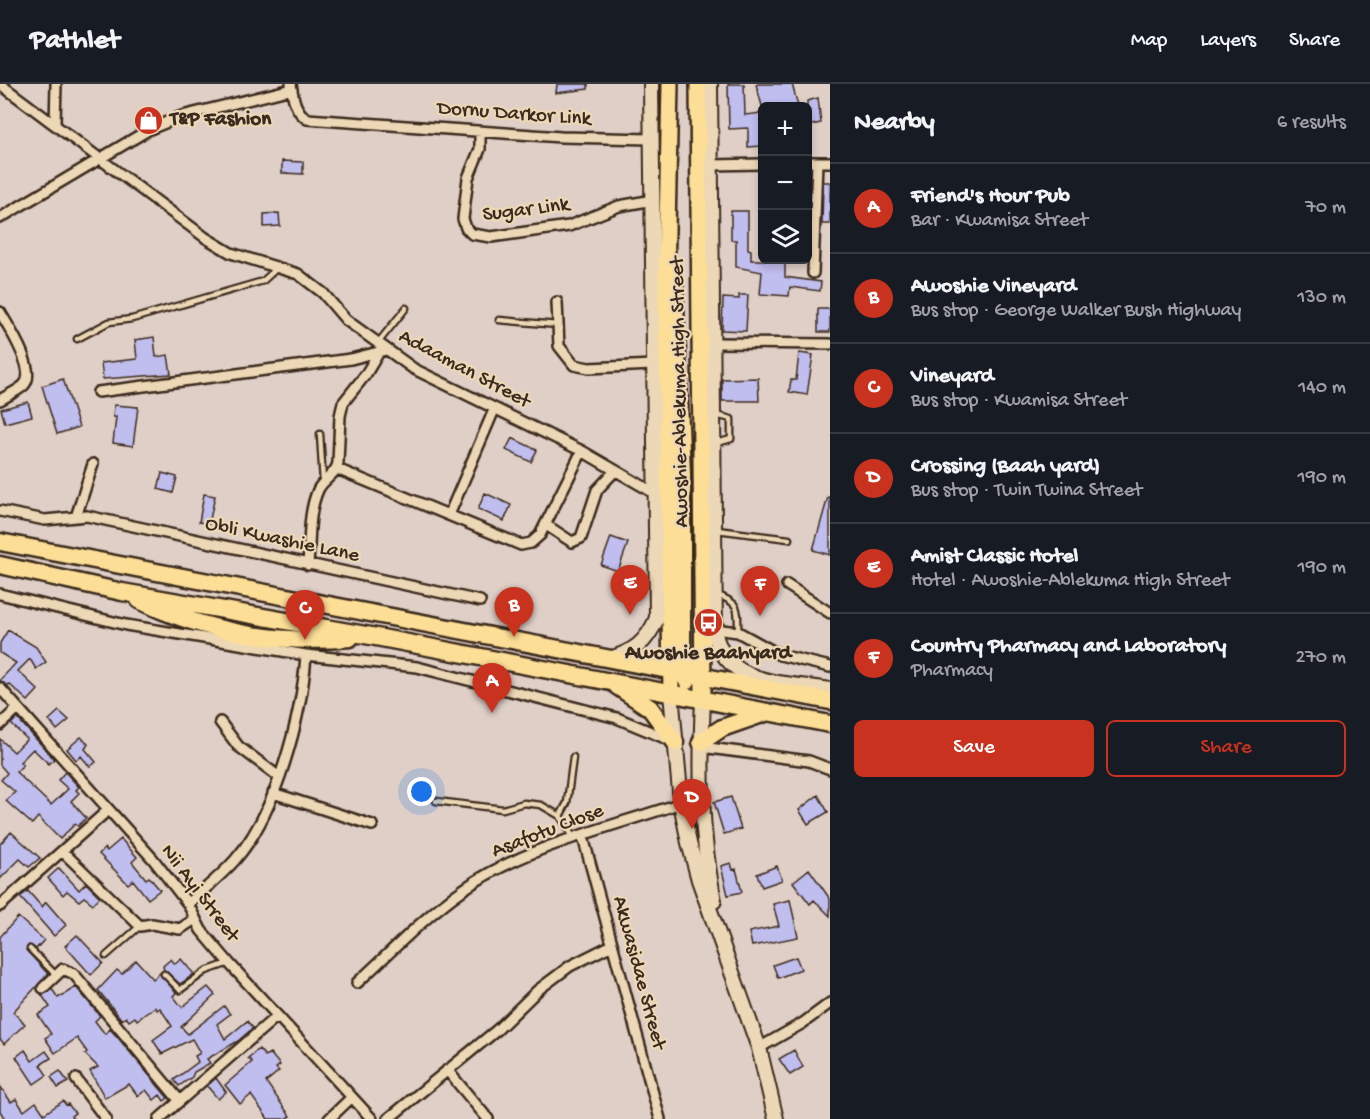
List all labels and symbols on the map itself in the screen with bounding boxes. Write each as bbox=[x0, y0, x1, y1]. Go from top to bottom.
street label: Dornu Darkor Link bbox=[434, 97, 594, 133]
shop icon: T&P Fashion bbox=[133, 104, 165, 136]
place label: T&P Fashion bbox=[168, 108, 272, 133]
street label: Sugar Link bbox=[481, 193, 573, 229]
street label: Awoshie-Ablekuma High Street bbox=[666, 254, 696, 528]
street label: Adaaman Street bbox=[394, 325, 536, 416]
street label: Obli Kwashie Lane bbox=[203, 512, 362, 570]
pin: E bbox=[610, 566, 650, 615]
pin: F bbox=[740, 566, 780, 616]
pin: B bbox=[494, 588, 534, 637]
pin: C bbox=[286, 590, 324, 640]
bus stop icon: Awoshie Baahyard bbox=[692, 607, 724, 639]
place label: Awoshie Baahyard bbox=[624, 642, 794, 667]
pin: A bbox=[472, 664, 512, 713]
your location bbox=[407, 777, 436, 806]
pin: D bbox=[672, 780, 712, 829]
street label: Asafotu Close bbox=[488, 799, 609, 865]
street label: Nii Ayi Street bbox=[154, 840, 245, 950]
street label: Akwasidae Street bbox=[606, 894, 671, 1055]

